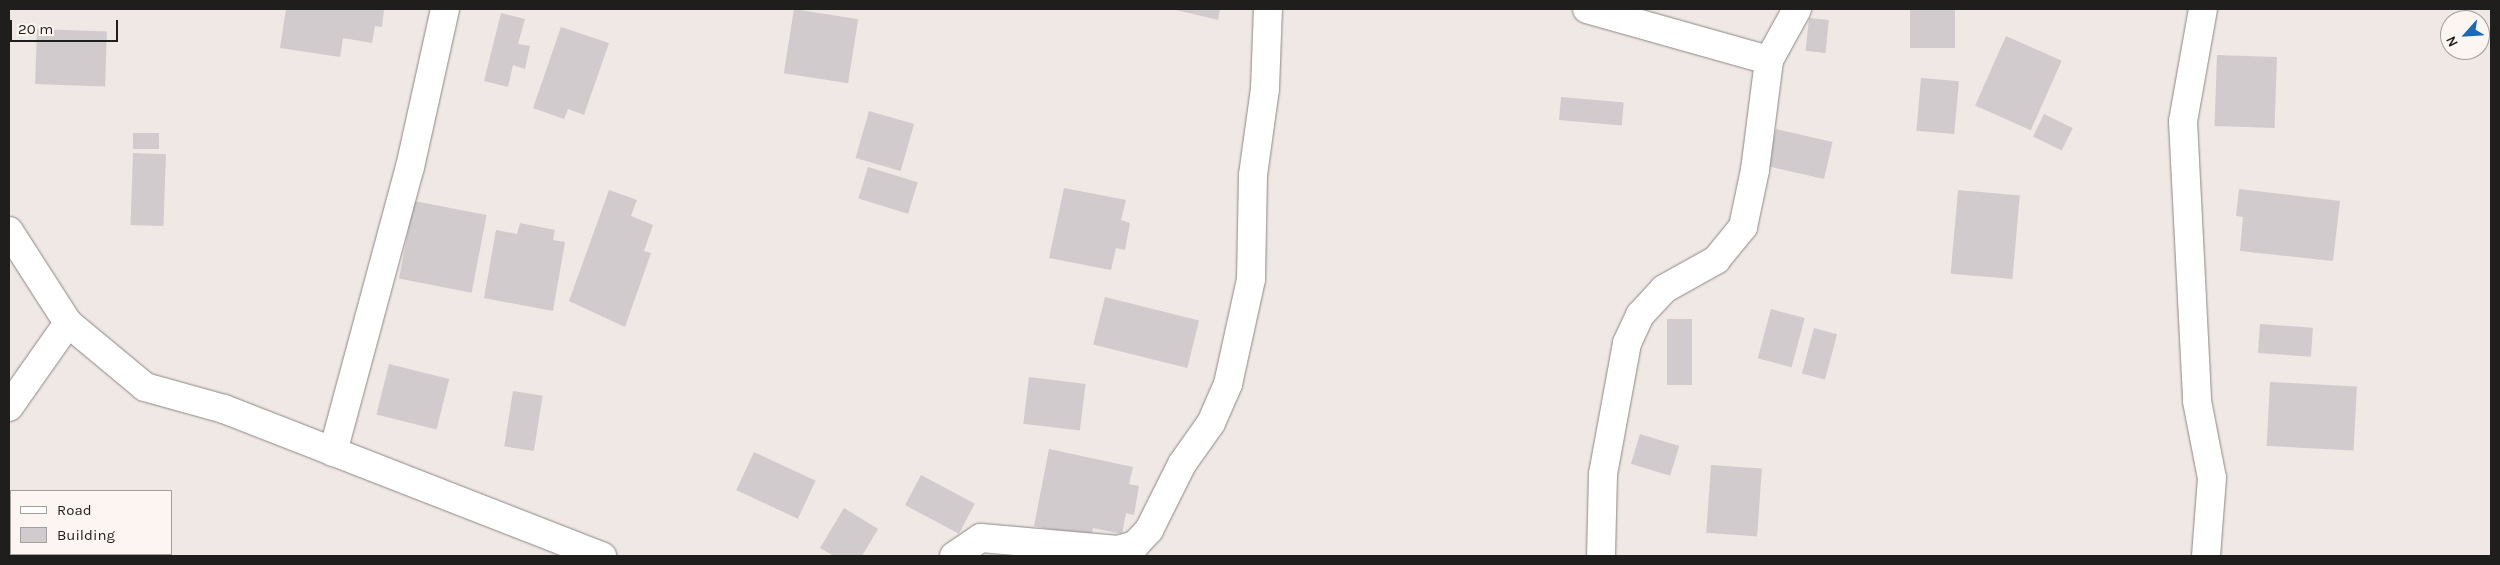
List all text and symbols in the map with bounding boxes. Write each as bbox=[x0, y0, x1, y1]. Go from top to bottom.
scale bar bbox=[12, 10, 120, 42]
north arrow bbox=[2440, 10, 2490, 60]
text: 20 m bbox=[18, 20, 53, 38]
text: N bbox=[2442, 33, 2462, 50]
legend bbox=[10, 490, 172, 555]
text: Road bbox=[57, 501, 92, 519]
text: Building bbox=[57, 526, 115, 544]

